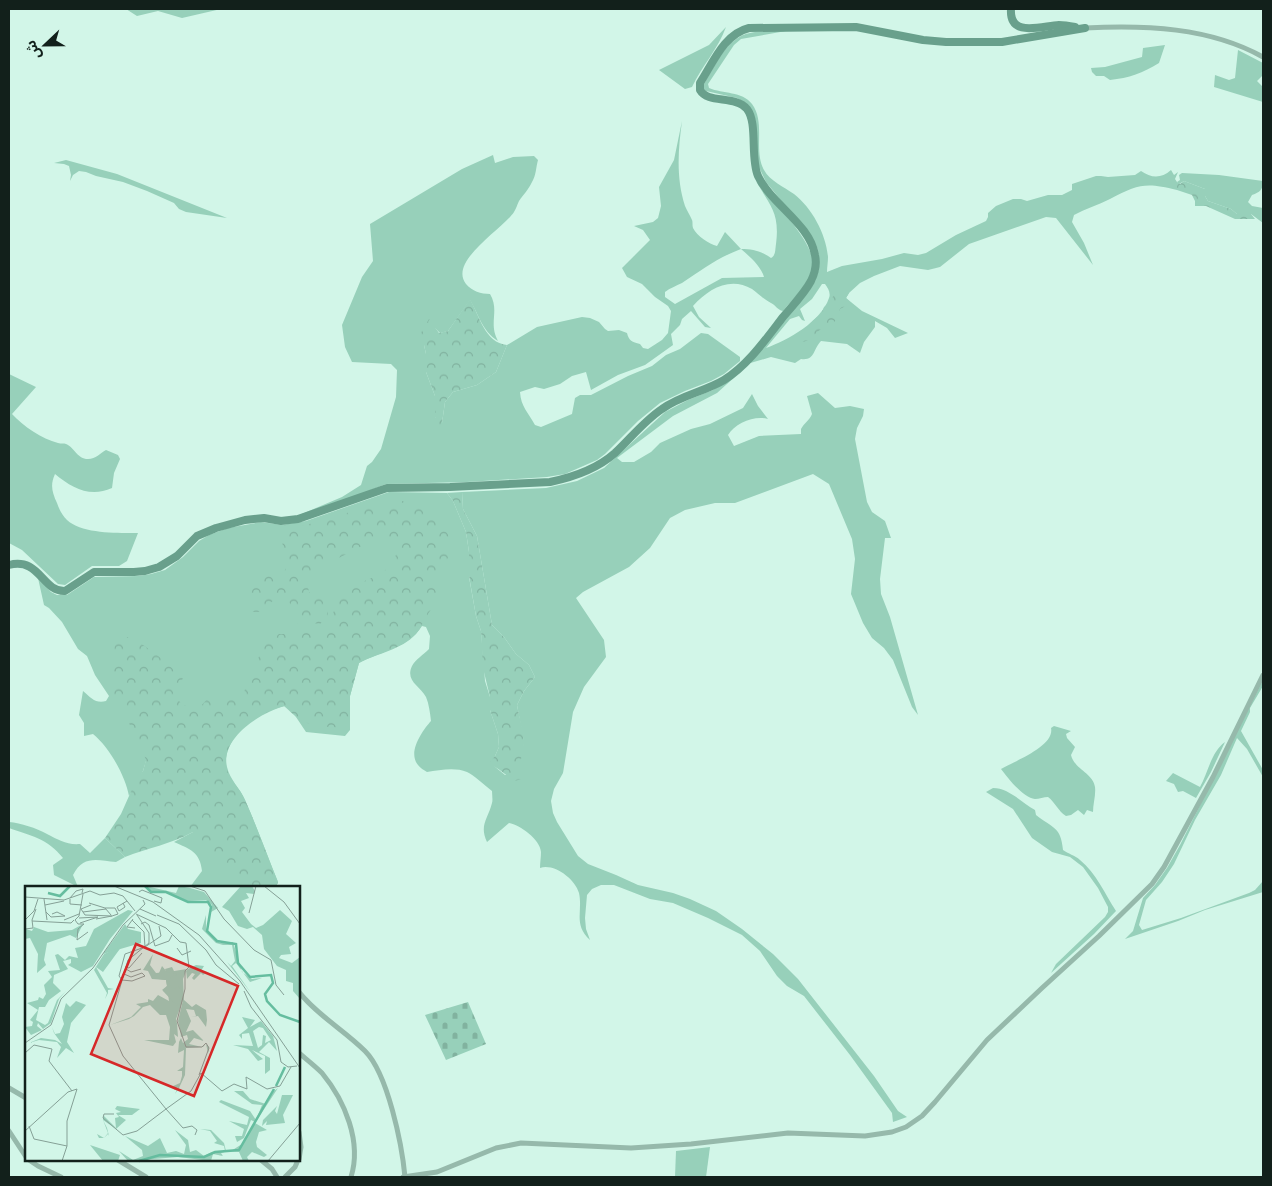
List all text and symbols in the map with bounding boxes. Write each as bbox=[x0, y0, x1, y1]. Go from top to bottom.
north arrow bbox=[20, 20, 70, 70]
text: ش bbox=[22, 38, 44, 62]
inset map bbox=[25, 886, 300, 1161]

